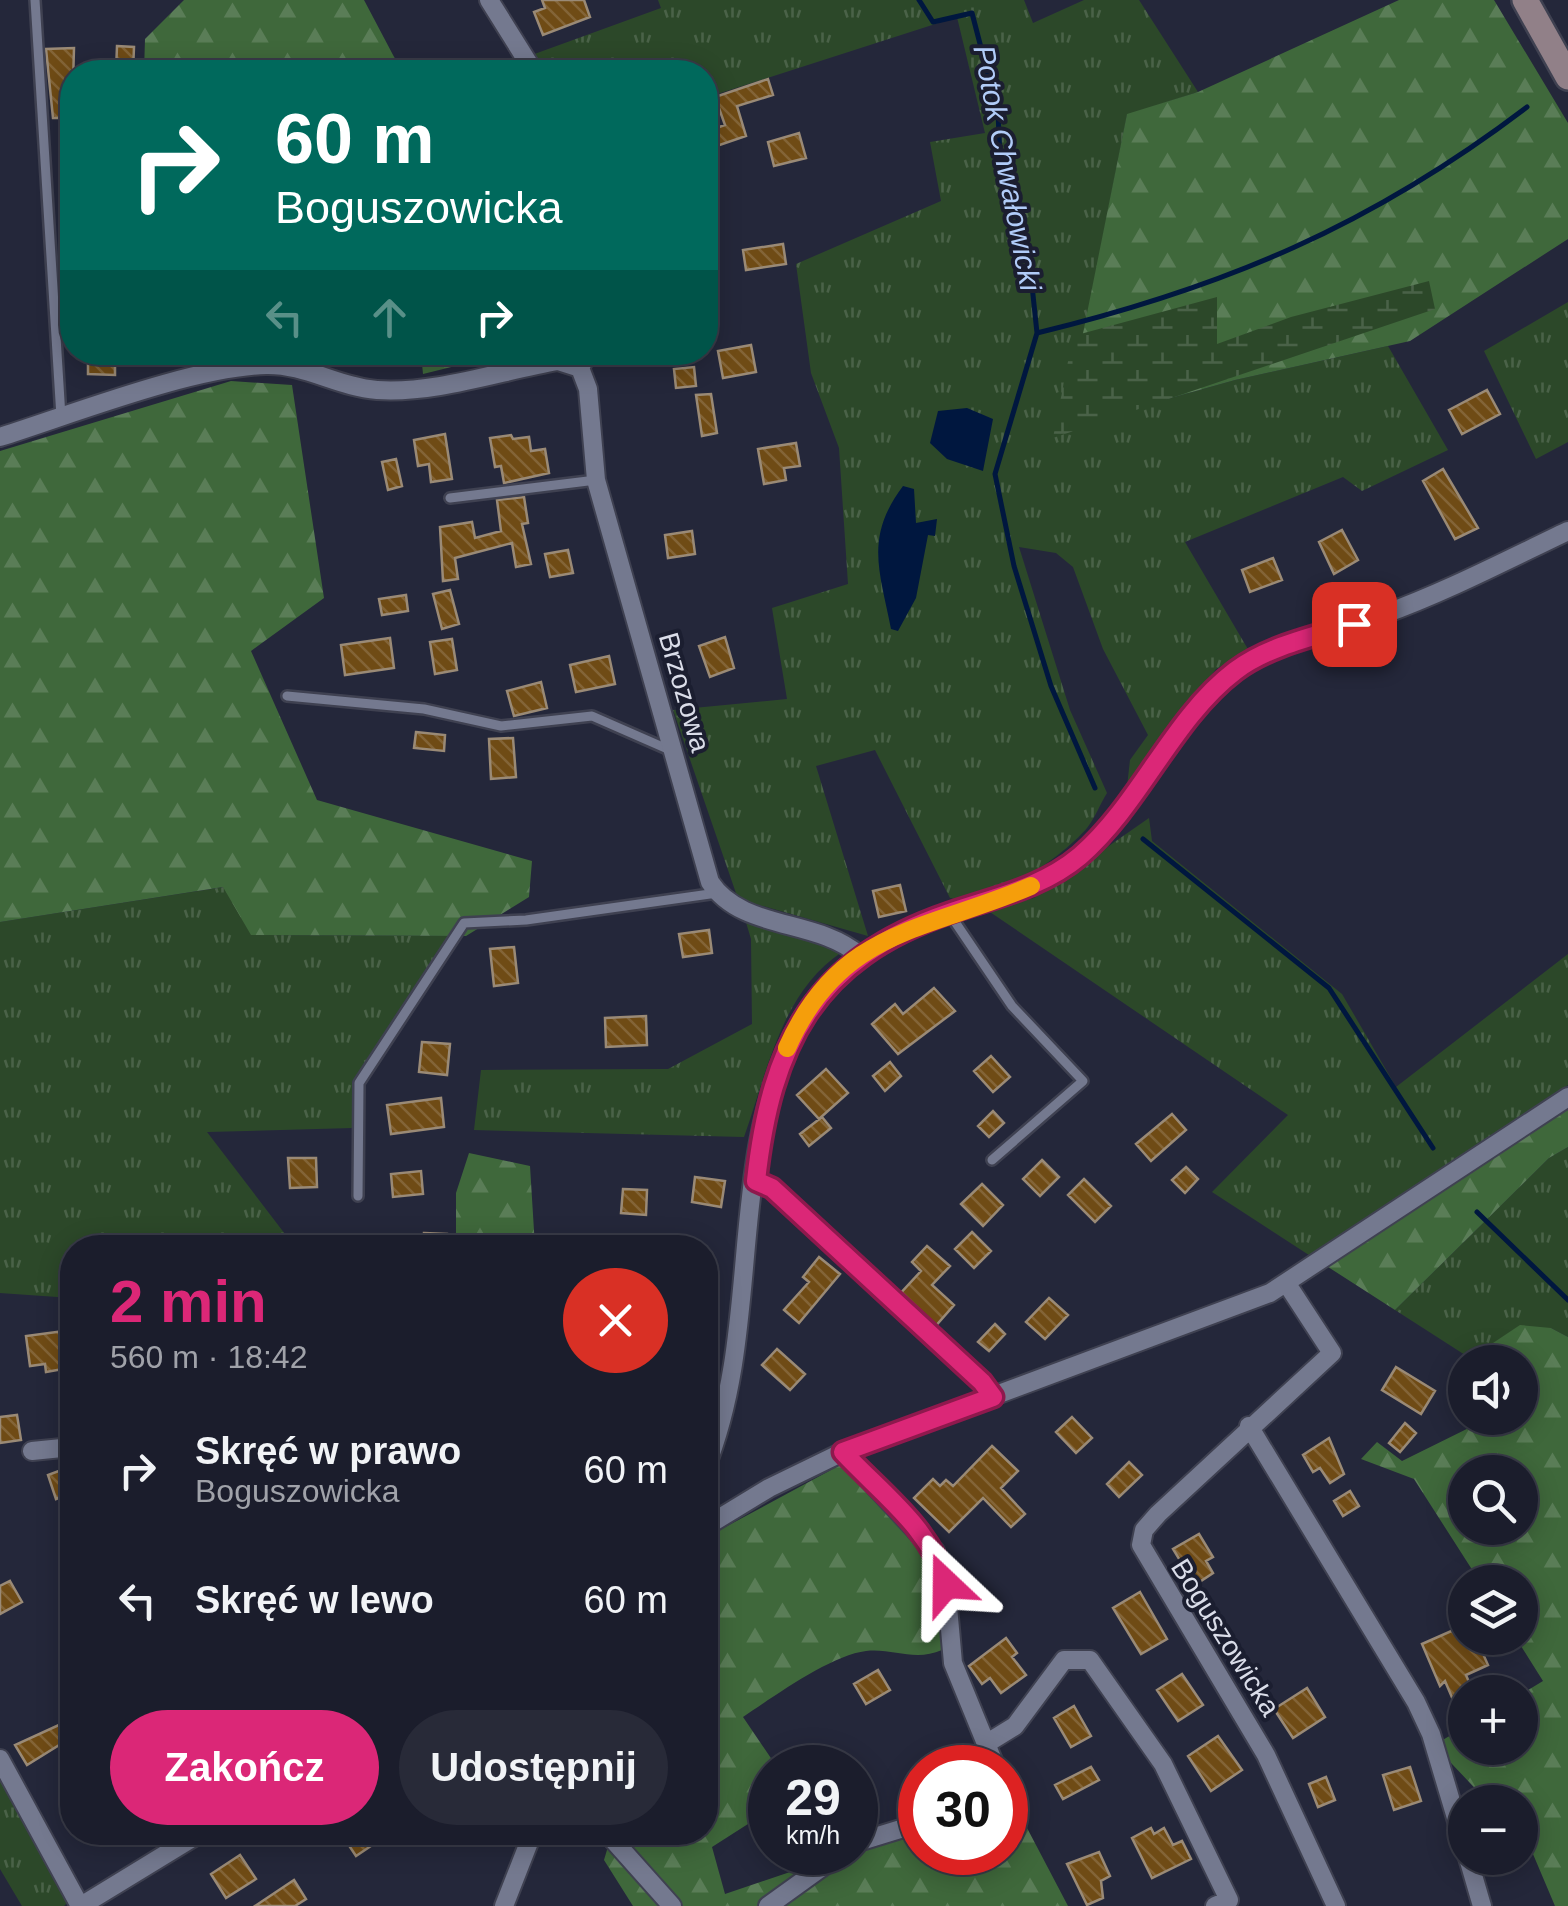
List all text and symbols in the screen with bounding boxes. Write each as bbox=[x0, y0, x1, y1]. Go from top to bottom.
water label: Potok Chwałowicki bbox=[967, 42, 1048, 295]
icon: right bbox=[110, 100, 240, 230]
text: 60 m bbox=[275, 100, 435, 178]
text: Boguszowicka bbox=[275, 182, 563, 233]
icon: left bbox=[257, 290, 312, 345]
icon: ahead bbox=[362, 290, 417, 345]
icon: right bbox=[467, 290, 522, 345]
pin bbox=[1312, 582, 1397, 667]
icon: arrive bbox=[1327, 597, 1382, 652]
street label: Brzozowa bbox=[653, 629, 716, 756]
text: 2 min bbox=[110, 1268, 267, 1335]
button: close bbox=[563, 1268, 668, 1373]
text: 560 m · 18:42 bbox=[110, 1339, 307, 1375]
map controls bbox=[1448, 1345, 1538, 1875]
button: sound bbox=[1448, 1345, 1538, 1435]
text: Skręć w prawo bbox=[195, 1430, 461, 1472]
icon: right bbox=[110, 1443, 165, 1498]
text: 60 m bbox=[584, 1449, 668, 1491]
button: search bbox=[1448, 1455, 1538, 1545]
text: Boguszowicka bbox=[195, 1473, 400, 1509]
position arrow bbox=[894, 1532, 998, 1636]
street label: Boguszowicka bbox=[1165, 1553, 1286, 1722]
button: layers bbox=[1448, 1565, 1538, 1655]
icon: left bbox=[110, 1573, 165, 1628]
text: Skręć w lewo bbox=[195, 1579, 434, 1621]
text: 60 m bbox=[584, 1579, 668, 1621]
button: + bbox=[1448, 1675, 1538, 1765]
button: Zakończ bbox=[110, 1710, 379, 1825]
button: Udostępnij bbox=[399, 1710, 668, 1825]
speed limit sign: 30 bbox=[898, 1745, 1028, 1875]
text: 29 bbox=[785, 1770, 841, 1826]
button: − bbox=[1448, 1785, 1538, 1875]
text: km/h bbox=[786, 1821, 840, 1849]

